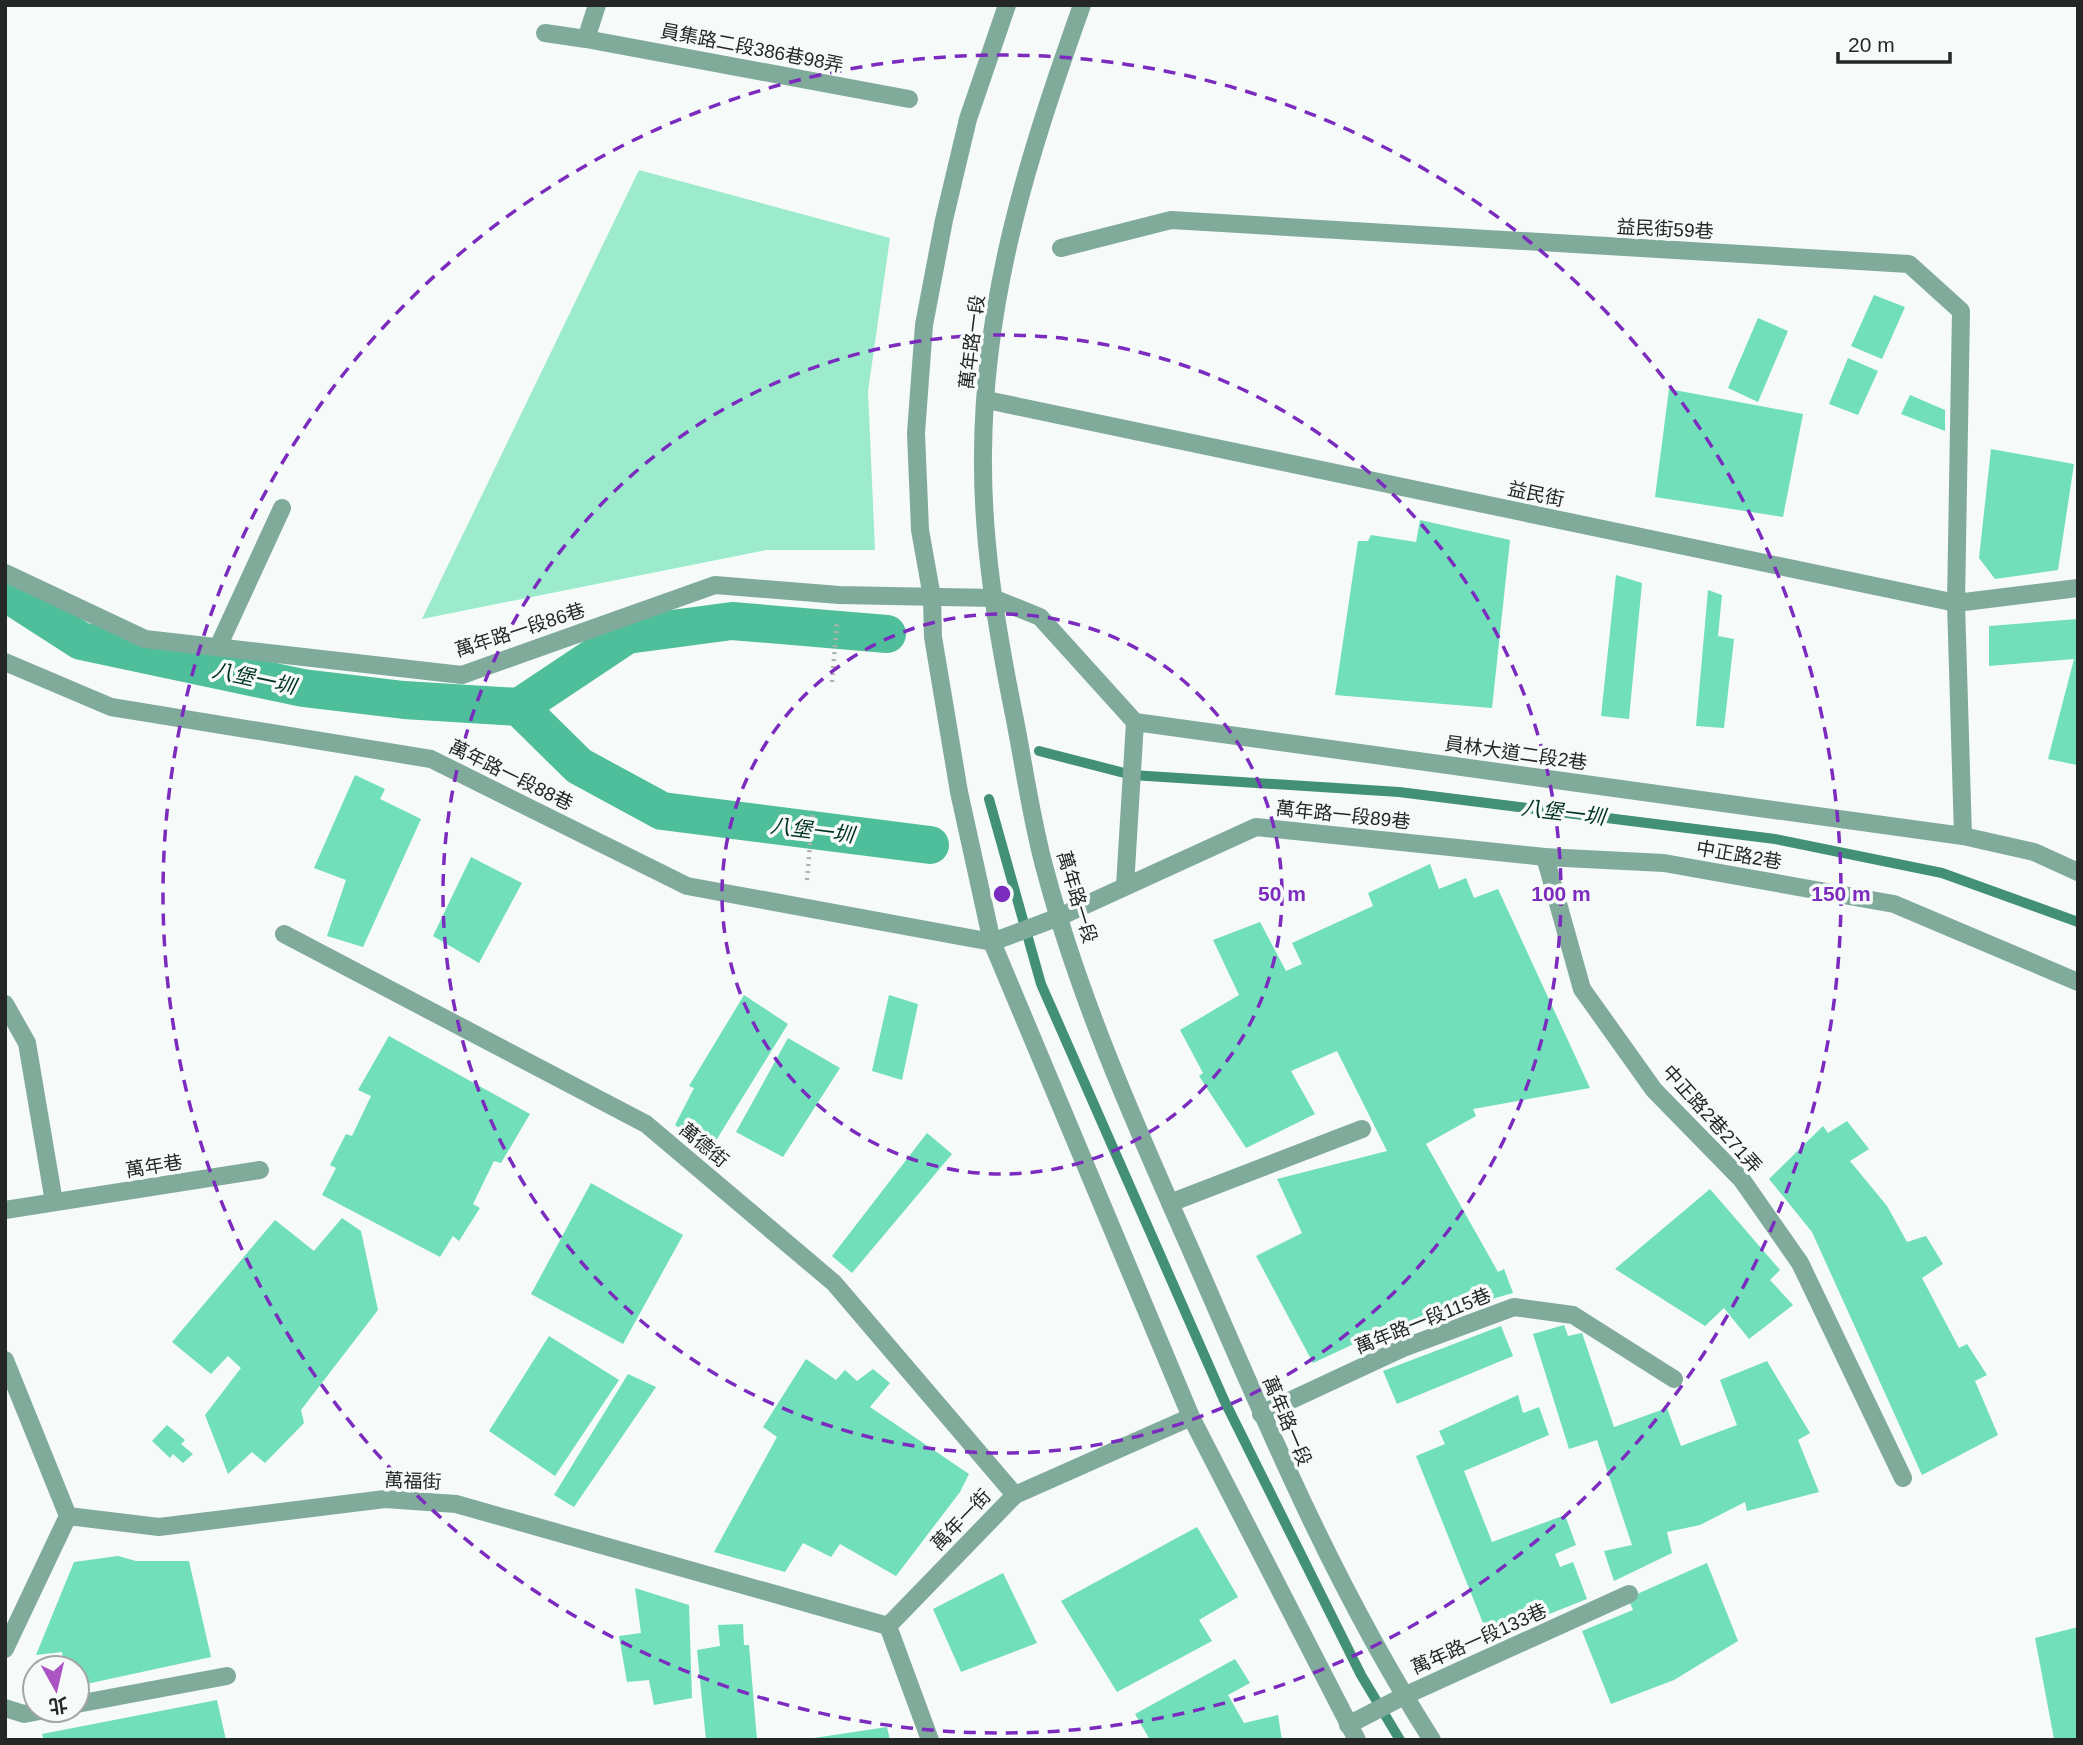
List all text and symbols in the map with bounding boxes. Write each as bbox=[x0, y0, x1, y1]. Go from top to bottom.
street label: 員集路二段386巷98弄 bbox=[659, 20, 845, 76]
scale bar bbox=[1838, 21, 1950, 65]
text: 20 m bbox=[1848, 33, 1895, 56]
street label: 益民街59巷 bbox=[1616, 216, 1714, 242]
street label: 萬年路一段 bbox=[956, 294, 988, 390]
street label: 益民街 bbox=[1506, 478, 1566, 510]
street label: 萬年路一段86巷 bbox=[452, 599, 588, 661]
water label: 八堡一圳 bbox=[211, 658, 300, 699]
street label: 員林大道二段2巷 bbox=[1443, 733, 1589, 773]
street label: 萬年路一段88巷 bbox=[446, 736, 576, 814]
water label: 八堡一圳 bbox=[1520, 795, 1609, 829]
street label: 萬年路一段89巷 bbox=[1275, 797, 1411, 833]
water label: 八堡一圳 bbox=[769, 813, 858, 847]
street label: 中正路2巷 bbox=[1695, 837, 1783, 873]
street label: 萬年路一段 bbox=[1053, 848, 1101, 946]
centre of rings bbox=[990, 882, 1014, 906]
text: 50 m bbox=[1258, 882, 1306, 905]
text: 100 m bbox=[1531, 882, 1591, 905]
text: 150 m bbox=[1811, 882, 1871, 905]
street label: 中正路2巷271弄 bbox=[1658, 1061, 1766, 1177]
street label: 萬德街 bbox=[675, 1119, 733, 1171]
street label: 萬年巷 bbox=[124, 1151, 184, 1181]
street label: 萬年路一段115巷 bbox=[1352, 1284, 1494, 1358]
street label: 萬年路一段 bbox=[1259, 1373, 1315, 1469]
street label: 萬福街 bbox=[384, 1470, 442, 1492]
street label: 萬年一街 bbox=[927, 1485, 995, 1555]
street label: 萬年路一段133巷 bbox=[1408, 1600, 1550, 1678]
north arrow bbox=[21, 1654, 91, 1724]
text: 北 bbox=[47, 1694, 69, 1717]

